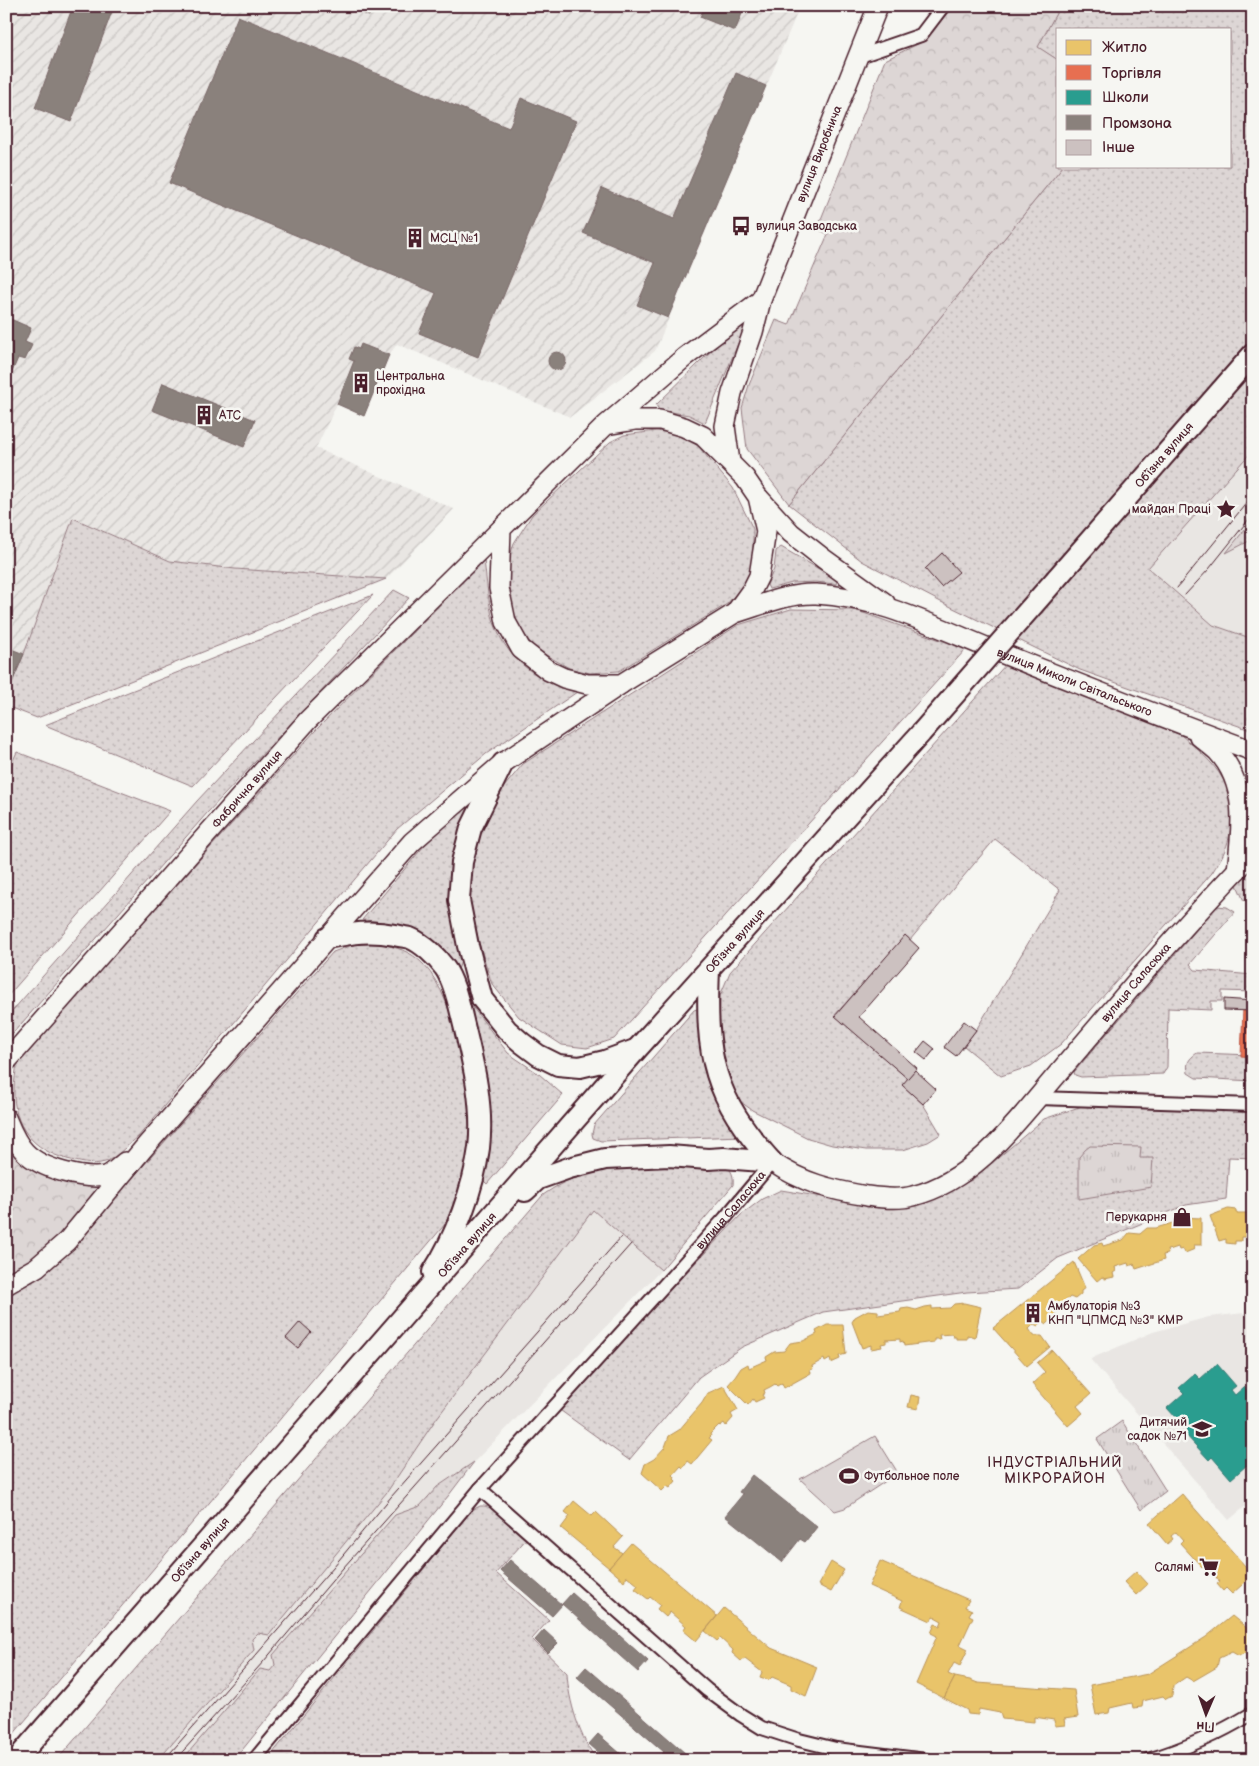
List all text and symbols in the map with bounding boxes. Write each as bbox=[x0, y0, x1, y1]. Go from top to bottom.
legend bbox=[1056, 28, 1232, 168]
text: Житло bbox=[1102, 38, 1147, 57]
text: Торгівля bbox=[1102, 64, 1161, 83]
text: Школи bbox=[1102, 88, 1149, 107]
street label: вулиця Виробнича bbox=[794, 103, 846, 205]
text: Промзона bbox=[1102, 114, 1172, 133]
text: Інше bbox=[1102, 138, 1135, 157]
bus stop icon: вулиця Заводська bbox=[730, 215, 752, 237]
place label: вулиця Заводська bbox=[756, 219, 857, 234]
building icon: МСЦ №1 bbox=[404, 227, 426, 249]
place label: МСЦ №1 bbox=[430, 231, 478, 246]
place label: Центральна прохідна bbox=[376, 369, 445, 398]
building icon: Центральна прохідна bbox=[350, 372, 372, 394]
building icon: АТС bbox=[193, 404, 215, 426]
place label: АТС bbox=[218, 408, 241, 423]
street label: Обʼїзна вулиця bbox=[1132, 419, 1197, 491]
place icon: майдан Праці bbox=[1215, 498, 1237, 520]
place label: майдан Праці bbox=[1132, 502, 1211, 517]
street label: вулиця Миколи Світальського bbox=[995, 645, 1154, 720]
street label: Фабрична вулиця bbox=[209, 747, 286, 832]
street label: Обʼїзна вулиця bbox=[702, 906, 768, 977]
street label: вулиця Саласюка bbox=[1098, 940, 1175, 1025]
street label: вулиця Саласюка bbox=[693, 1168, 769, 1253]
shop icon: Перукарня bbox=[1171, 1206, 1193, 1228]
street label: Обʼїзна вулиця bbox=[435, 1209, 500, 1281]
place label: Перукарня bbox=[1106, 1210, 1167, 1225]
place label: Амбулаторія №3 КНП "ЦПМСД №3" КМР bbox=[1047, 1299, 1183, 1328]
building icon: Амбулаторія №3 КНП "ЦПМСД №3" КМР bbox=[1022, 1302, 1044, 1324]
place label: Дитячий садок №71 bbox=[1127, 1415, 1187, 1444]
school or university icon: Дитячий садок №71 bbox=[1191, 1418, 1213, 1440]
district label: ІНДУСТРІАЛЬНИЙ МІКРОРАЙОН bbox=[987, 1454, 1123, 1487]
sports icon: Футбольное поле bbox=[838, 1465, 860, 1487]
place label: Футбольное поле bbox=[864, 1469, 960, 1484]
street label: Обʼїзна вулиця bbox=[168, 1514, 233, 1586]
supermarket icon: Салямі bbox=[1198, 1556, 1220, 1578]
place label: Салямі bbox=[1154, 1560, 1194, 1575]
north arrow bbox=[1182, 1688, 1232, 1738]
text: Пн bbox=[1196, 1718, 1215, 1735]

